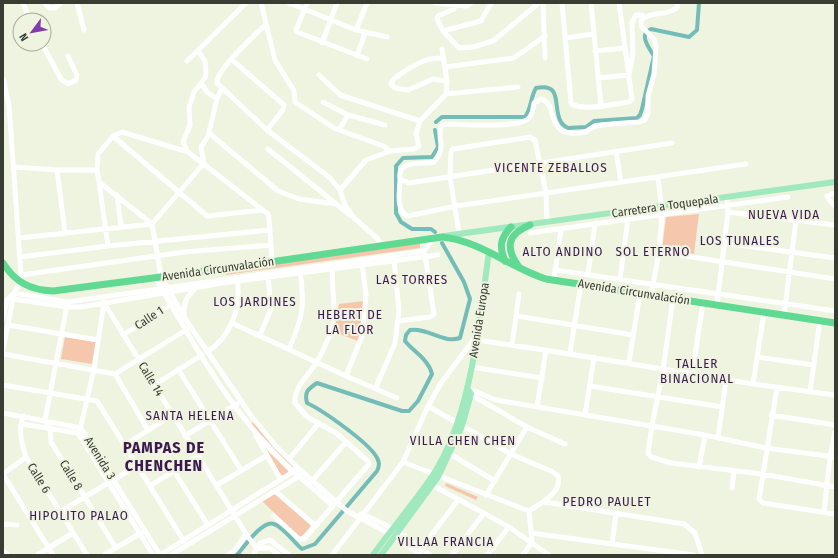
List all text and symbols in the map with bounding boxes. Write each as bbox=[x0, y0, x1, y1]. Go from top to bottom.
north arrow bbox=[12, 12, 52, 52]
text: N bbox=[17, 31, 31, 43]
district label: VICENTE ZEBALLOS bbox=[494, 160, 608, 175]
street label: Carretera a Toquepala bbox=[611, 192, 719, 220]
district label: NUEVA VIDA bbox=[748, 207, 820, 222]
district label: LOS TUNALES bbox=[700, 233, 780, 248]
district label: ALTO ANDINO bbox=[522, 244, 604, 259]
district label: SOL ETERNO bbox=[616, 244, 690, 259]
street label: Avenida Circunvalación bbox=[161, 254, 275, 284]
district label: LAS TORRES bbox=[376, 272, 448, 287]
street label: Avenida Circunvalación bbox=[577, 276, 691, 308]
street label: Avenida Europa bbox=[466, 281, 492, 359]
district label: LOS JARDINES bbox=[213, 294, 297, 309]
street label: Calle 1 bbox=[132, 304, 166, 332]
district label: HEBERT DE LA FLOR bbox=[317, 307, 383, 337]
district label: TALLER BINACIONAL bbox=[660, 356, 734, 386]
street label: Calle 14 bbox=[135, 359, 167, 399]
district label: SANTA HELENA bbox=[146, 408, 234, 423]
district label: VILLA CHEN CHEN bbox=[410, 433, 516, 448]
street label: Avenida 3 bbox=[81, 434, 119, 482]
district label: PAMPAS DE CHENCHEN bbox=[123, 438, 205, 475]
street label: Calle 8 bbox=[57, 457, 85, 493]
street label: Calle 6 bbox=[24, 460, 54, 496]
district label: PEDRO PAULET bbox=[563, 494, 651, 509]
district label: HIPOLITO PALAO bbox=[29, 508, 129, 523]
district label: VILLAA FRANCIA bbox=[398, 534, 494, 549]

